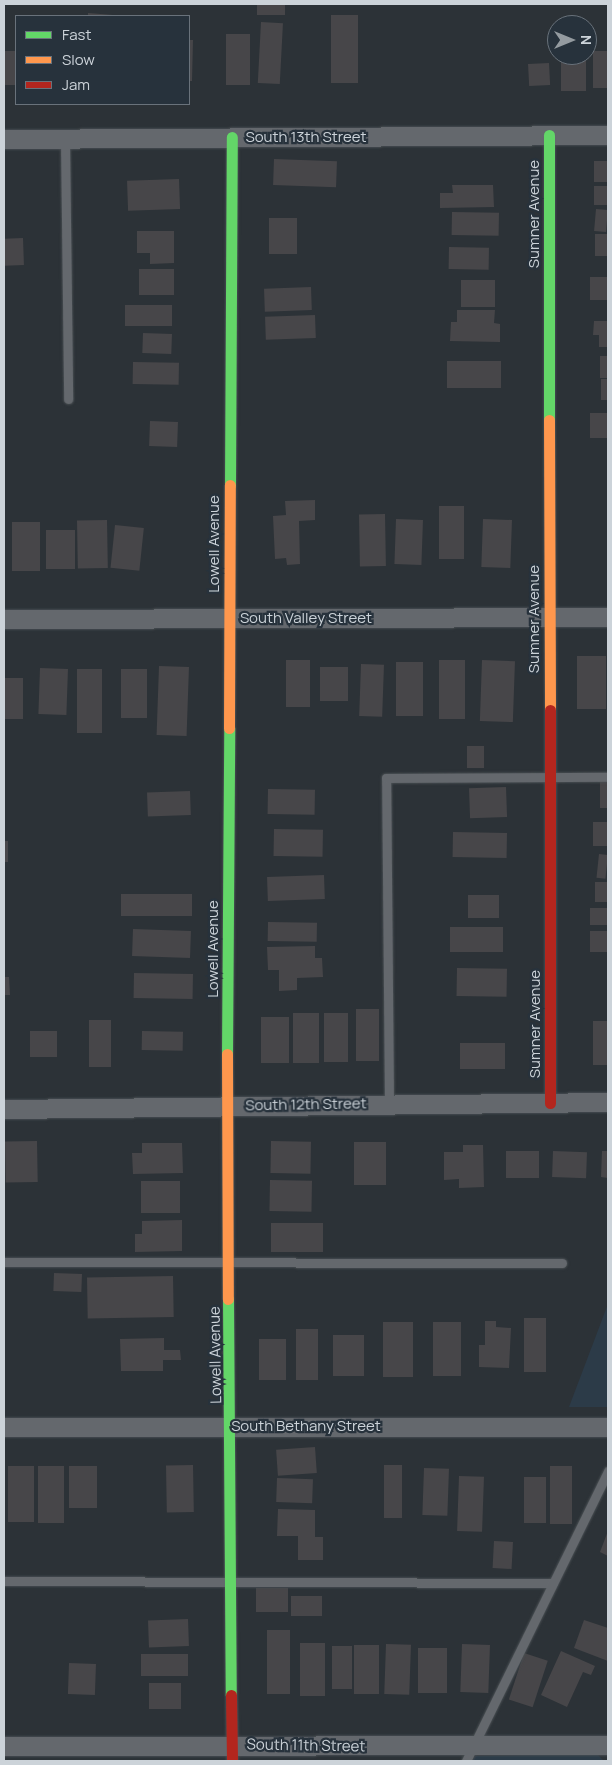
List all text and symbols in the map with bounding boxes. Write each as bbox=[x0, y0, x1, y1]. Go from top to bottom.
legend bbox=[15, 15, 190, 105]
north arrow bbox=[547, 15, 597, 65]
text: Fast bbox=[62, 24, 91, 45]
text: N bbox=[577, 35, 596, 45]
text: Slow bbox=[62, 49, 95, 70]
text: Jam bbox=[62, 74, 90, 95]
street label: South 13th Street bbox=[245, 128, 367, 146]
street label: Sumner Avenue bbox=[525, 160, 543, 268]
street label: Lowell Avenue bbox=[205, 495, 223, 593]
street label: Sumner Avenue bbox=[525, 565, 543, 673]
street label: South Valley Street bbox=[240, 609, 372, 627]
street label: Lowell Avenue bbox=[204, 900, 222, 998]
street label: Sumner Avenue bbox=[526, 970, 544, 1078]
street label: South 12th Street bbox=[245, 1094, 367, 1114]
street label: Lowell Avenue bbox=[205, 1306, 225, 1404]
street label: South Bethany Street bbox=[231, 1417, 381, 1435]
street label: South 11th Street bbox=[247, 1735, 365, 1755]

